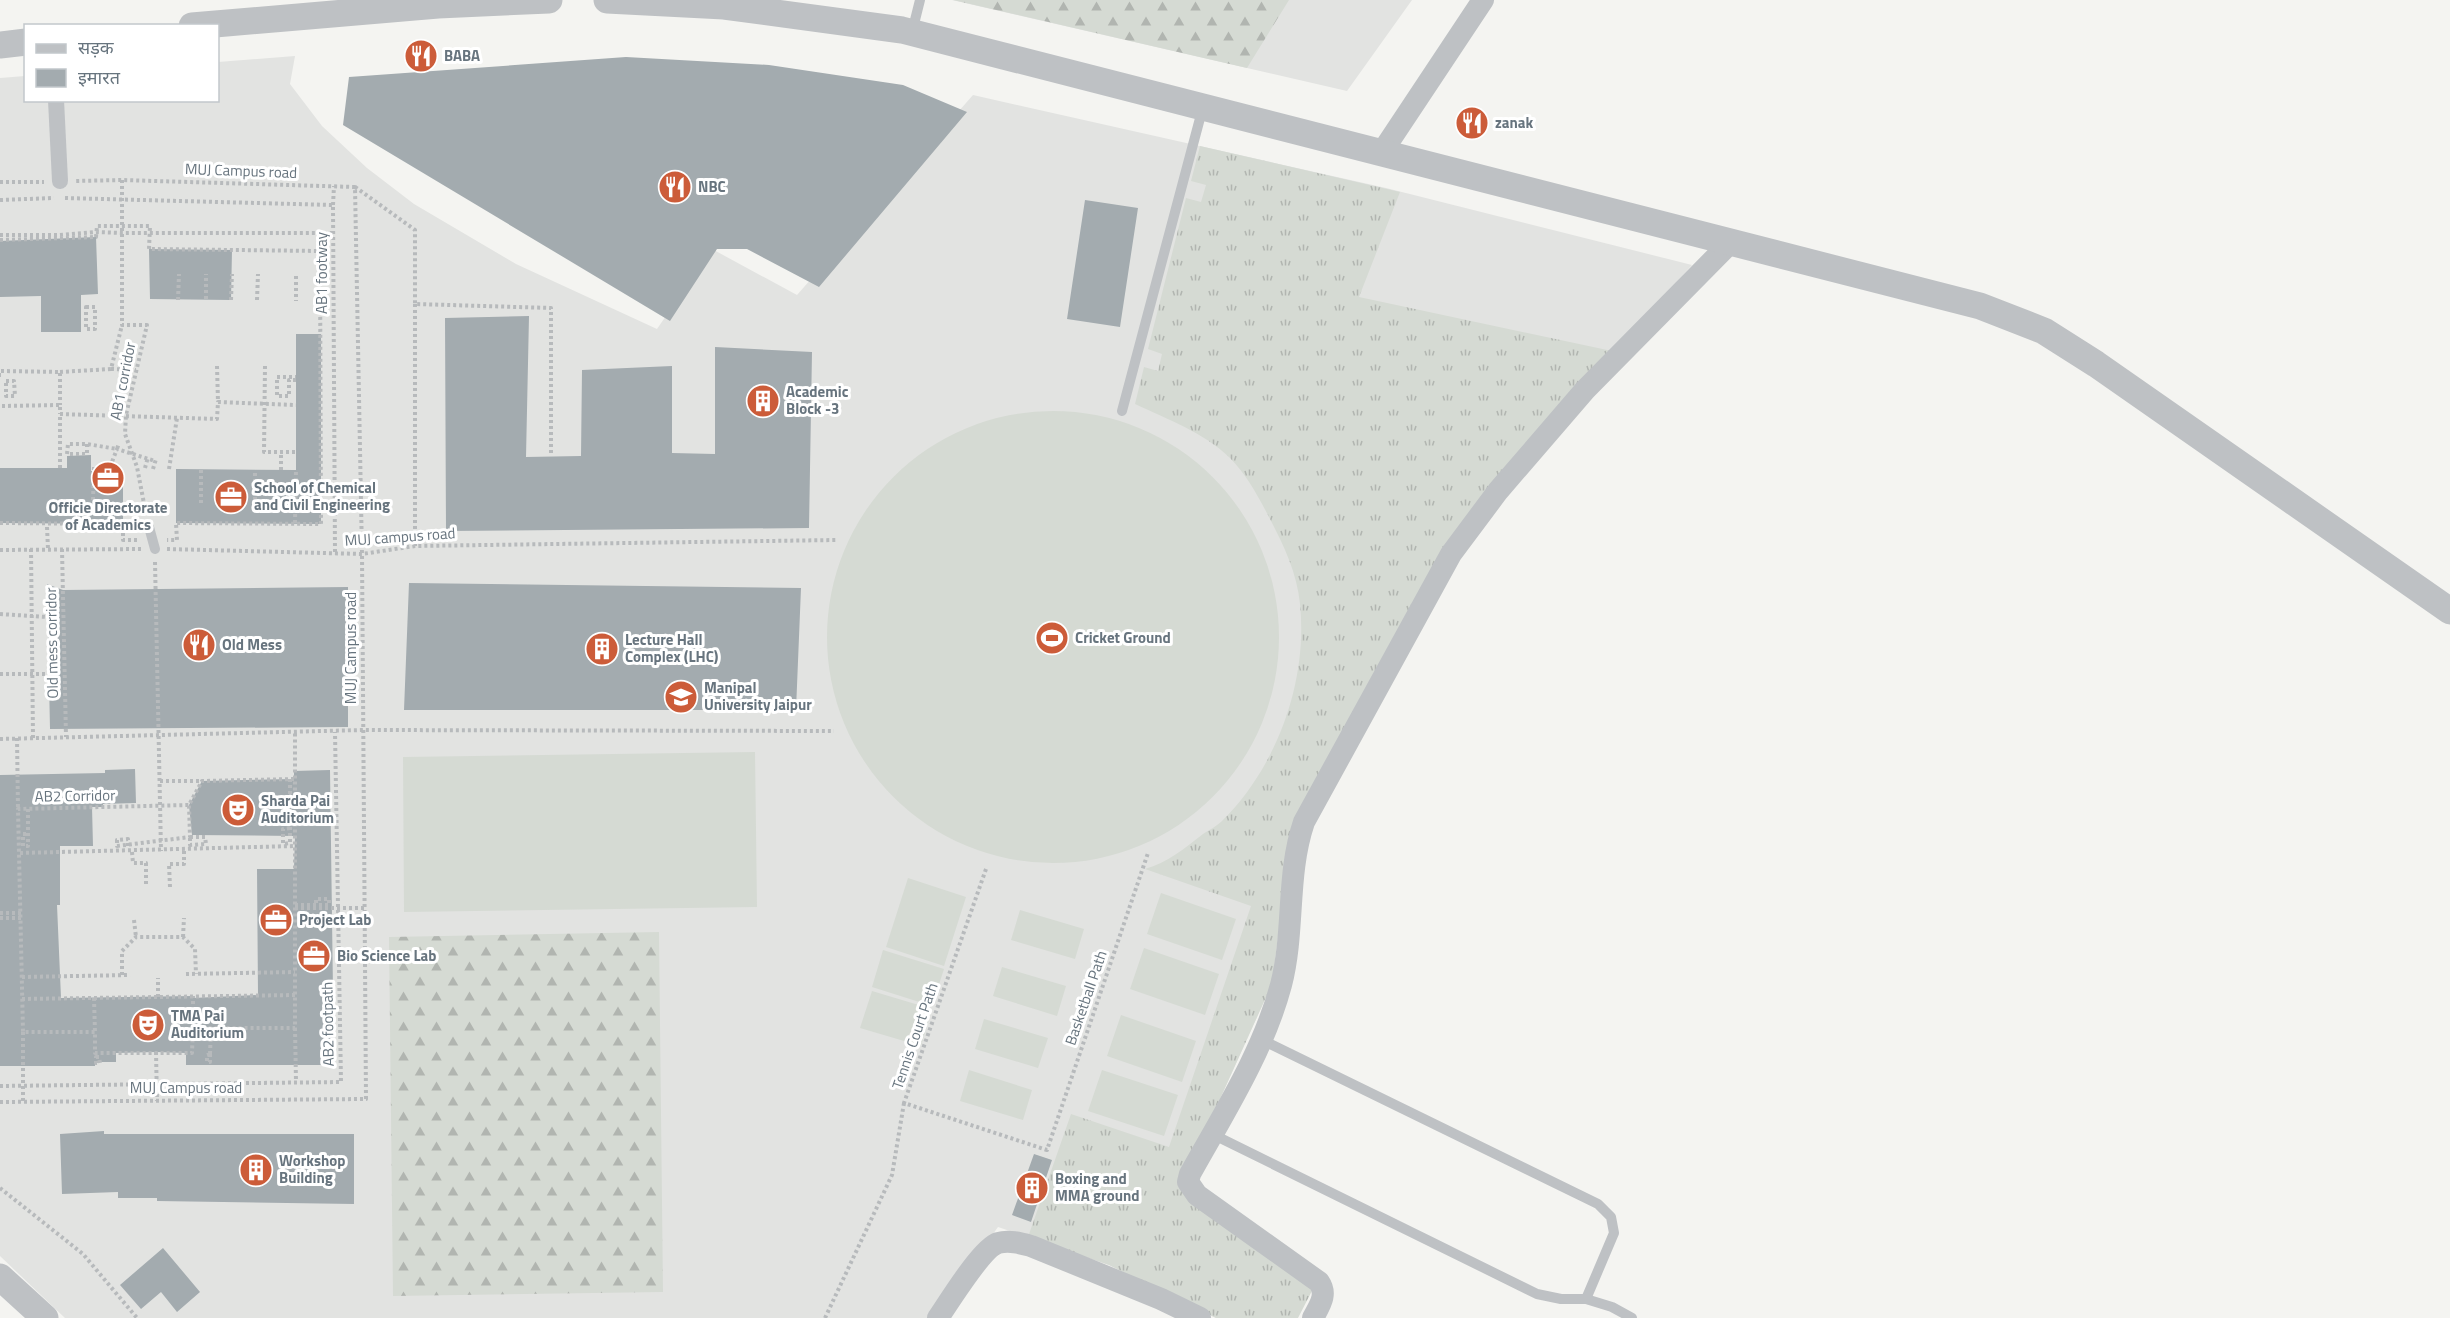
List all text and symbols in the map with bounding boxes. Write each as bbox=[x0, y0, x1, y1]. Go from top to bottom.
legend bbox=[24, 24, 219, 102]
text: सड़क bbox=[78, 34, 115, 61]
restaurant icon: BABA bbox=[403, 38, 439, 74]
place label: BABA bbox=[444, 44, 480, 67]
text: इमारत bbox=[78, 64, 121, 91]
restaurant icon: zanak bbox=[1454, 105, 1490, 141]
place label: zanak bbox=[1495, 111, 1533, 134]
street label: MUJ Campus road bbox=[184, 157, 298, 184]
restaurant icon: NBC bbox=[657, 169, 693, 205]
place label: NBC bbox=[698, 175, 726, 198]
street label: AB1 footway bbox=[310, 232, 333, 314]
street label: AB1 corridor bbox=[104, 340, 141, 422]
place label: Academic Block -3 bbox=[786, 380, 849, 420]
building icon: Academic Block -3 bbox=[745, 383, 781, 419]
office icon: Officie Directorate of Academics bbox=[90, 460, 126, 496]
place label: School of Chemical and Civil Engineering bbox=[254, 476, 390, 516]
office icon: School of Chemical and Civil Engineering bbox=[213, 479, 249, 515]
place label: Officie Directorate of Academics bbox=[48, 496, 168, 536]
street label: MUJ campus road bbox=[344, 521, 456, 552]
street label: Old mess corridor bbox=[39, 587, 64, 699]
street label: MUJ Campus road bbox=[339, 592, 362, 704]
sports icon: Cricket Ground bbox=[1034, 620, 1070, 656]
place label: Cricket Ground bbox=[1075, 626, 1171, 649]
restaurant icon: Old Mess bbox=[181, 627, 217, 663]
place label: Lecture Hall Complex (LHC) bbox=[625, 628, 719, 668]
building icon: Lecture Hall Complex (LHC) bbox=[584, 631, 620, 667]
place label: Old Mess bbox=[222, 633, 282, 656]
place label: Manipal University Jaipur bbox=[704, 676, 812, 716]
school or university icon: Manipal University Jaipur bbox=[663, 679, 699, 715]
street label: AB2 Corridor bbox=[35, 783, 115, 808]
place label: Sharda Pai Auditorium bbox=[261, 789, 334, 829]
theatre icon: Sharda Pai Auditorium bbox=[220, 792, 256, 828]
office icon: Project Lab bbox=[258, 902, 294, 938]
place label: Project Lab bbox=[299, 908, 371, 931]
office icon: Bio Science Lab bbox=[296, 938, 332, 974]
place label: Bio Science Lab bbox=[337, 944, 436, 967]
street label: Basketball Path bbox=[1059, 947, 1112, 1048]
street label: Tennis Court Path bbox=[886, 980, 943, 1092]
street label: AB2 footpath bbox=[315, 982, 340, 1066]
place label: TMA Pai Auditorium bbox=[171, 1004, 244, 1044]
theatre icon: TMA Pai Auditorium bbox=[130, 1007, 166, 1043]
street label: MUJ Campus road bbox=[130, 1076, 242, 1099]
place label: Workshop Building bbox=[279, 1149, 345, 1189]
building icon: Workshop Building bbox=[238, 1152, 274, 1188]
place label: Boxing and MMA ground bbox=[1055, 1167, 1139, 1207]
building icon: Boxing and MMA ground bbox=[1014, 1170, 1050, 1206]

